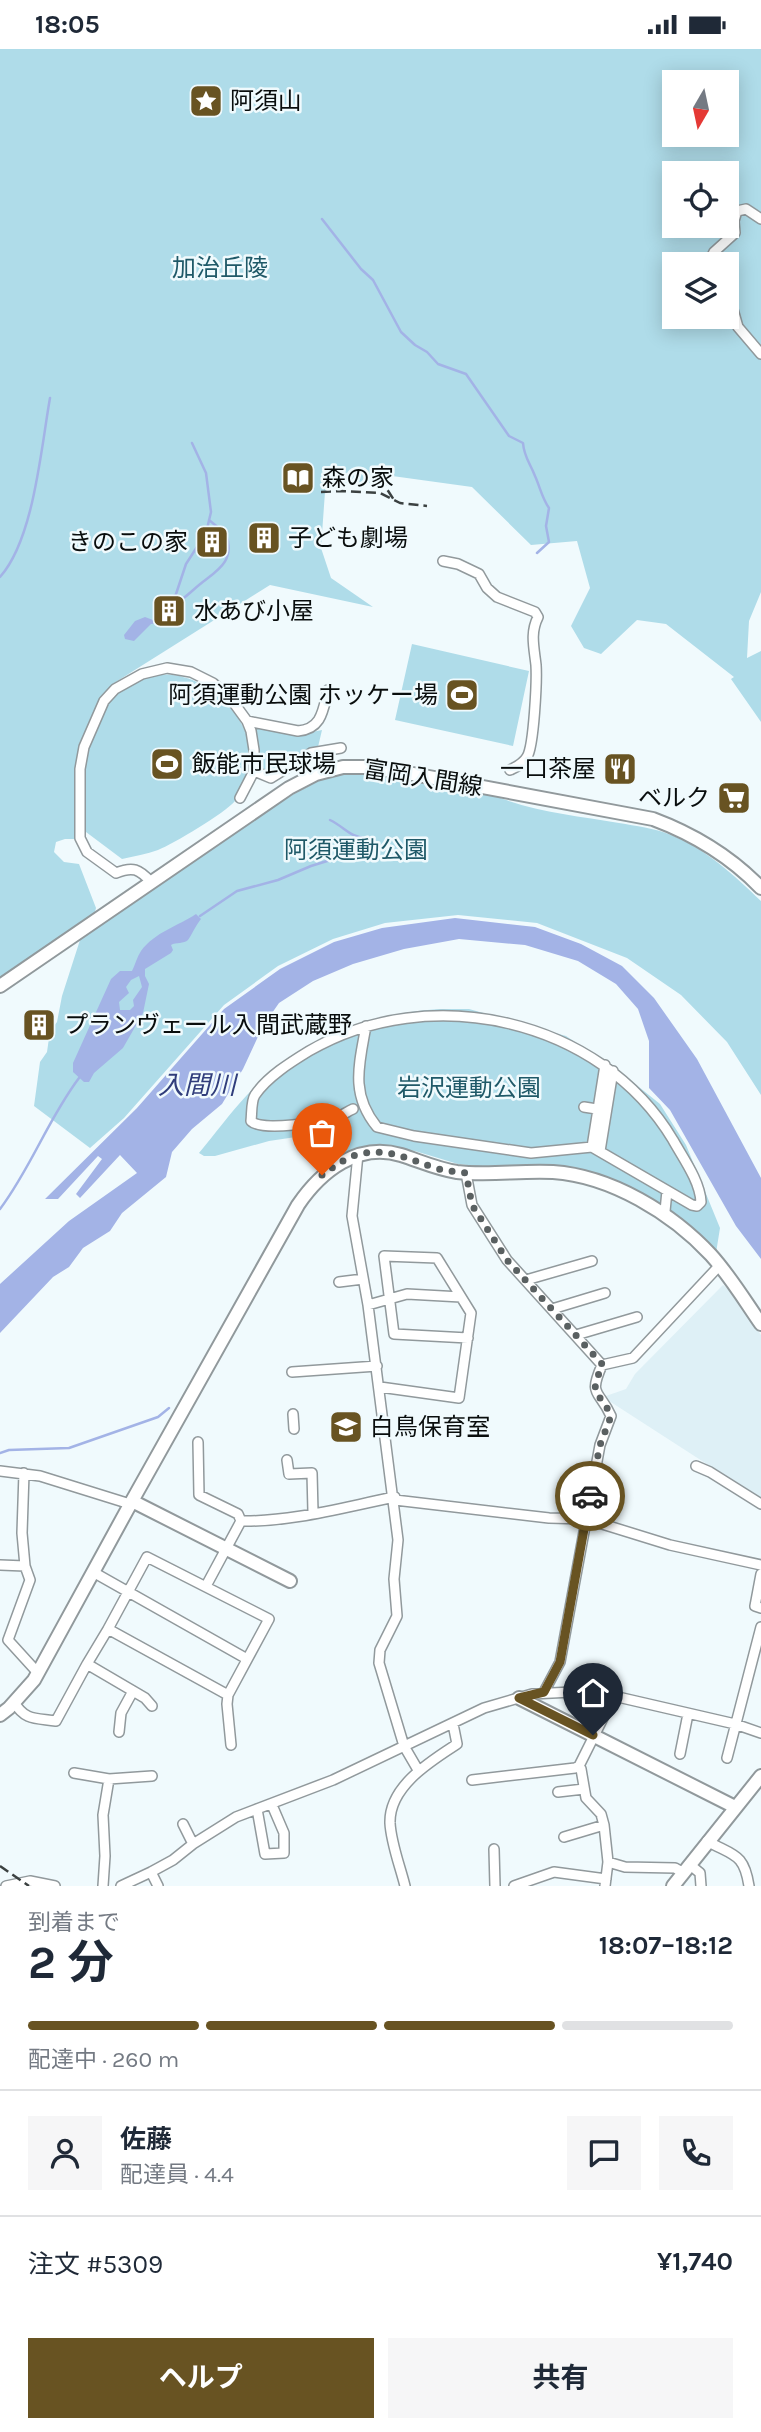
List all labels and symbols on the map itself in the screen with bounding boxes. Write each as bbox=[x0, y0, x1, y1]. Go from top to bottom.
north arrow bbox=[662, 70, 738, 147]
place icon: 阿須山 bbox=[187, 82, 225, 120]
place label: 阿須山 bbox=[230, 87, 302, 115]
park label: 加治丘陵 bbox=[172, 254, 268, 282]
library icon: 森の家 bbox=[279, 459, 317, 497]
place label: 森の家 bbox=[322, 464, 394, 492]
building icon: 子ども劇場 bbox=[245, 519, 283, 557]
building icon: きのこの家 bbox=[193, 523, 231, 561]
place label: 子ども劇場 bbox=[288, 524, 408, 552]
place label: きのこの家 bbox=[68, 528, 188, 556]
building icon: 水あび小屋 bbox=[150, 592, 188, 630]
place label: 水あび小屋 bbox=[194, 597, 314, 625]
sports icon: 阿須運動公園 ホッケー場 bbox=[443, 676, 481, 714]
place label: 阿須運動公園 ホッケー場 bbox=[168, 681, 438, 709]
sports icon: 飯能市民球場 bbox=[148, 745, 186, 783]
place label: 飯能市民球場 bbox=[192, 750, 336, 778]
restaurant icon: 一口茶屋 bbox=[601, 750, 639, 788]
street label: 富岡入間線 bbox=[362, 755, 484, 801]
place label: 一口茶屋 bbox=[500, 755, 596, 783]
supermarket icon: ベルク bbox=[715, 779, 753, 817]
place label: ベルク bbox=[638, 784, 710, 812]
park label: 阿須運動公園 bbox=[284, 836, 428, 864]
building icon: プランヴェール入間武蔵野 bbox=[20, 1006, 58, 1044]
place label: プランヴェール入間武蔵野 bbox=[64, 1011, 352, 1039]
water label: 入間川 bbox=[158, 1070, 239, 1101]
park label: 岩沢運動公園 bbox=[397, 1074, 541, 1102]
pin bbox=[292, 1103, 352, 1175]
school or university icon: 白鳥保育室 bbox=[327, 1408, 365, 1446]
place label: 白鳥保育室 bbox=[370, 1413, 490, 1441]
courier bbox=[555, 1461, 625, 1531]
pin bbox=[563, 1663, 623, 1735]

